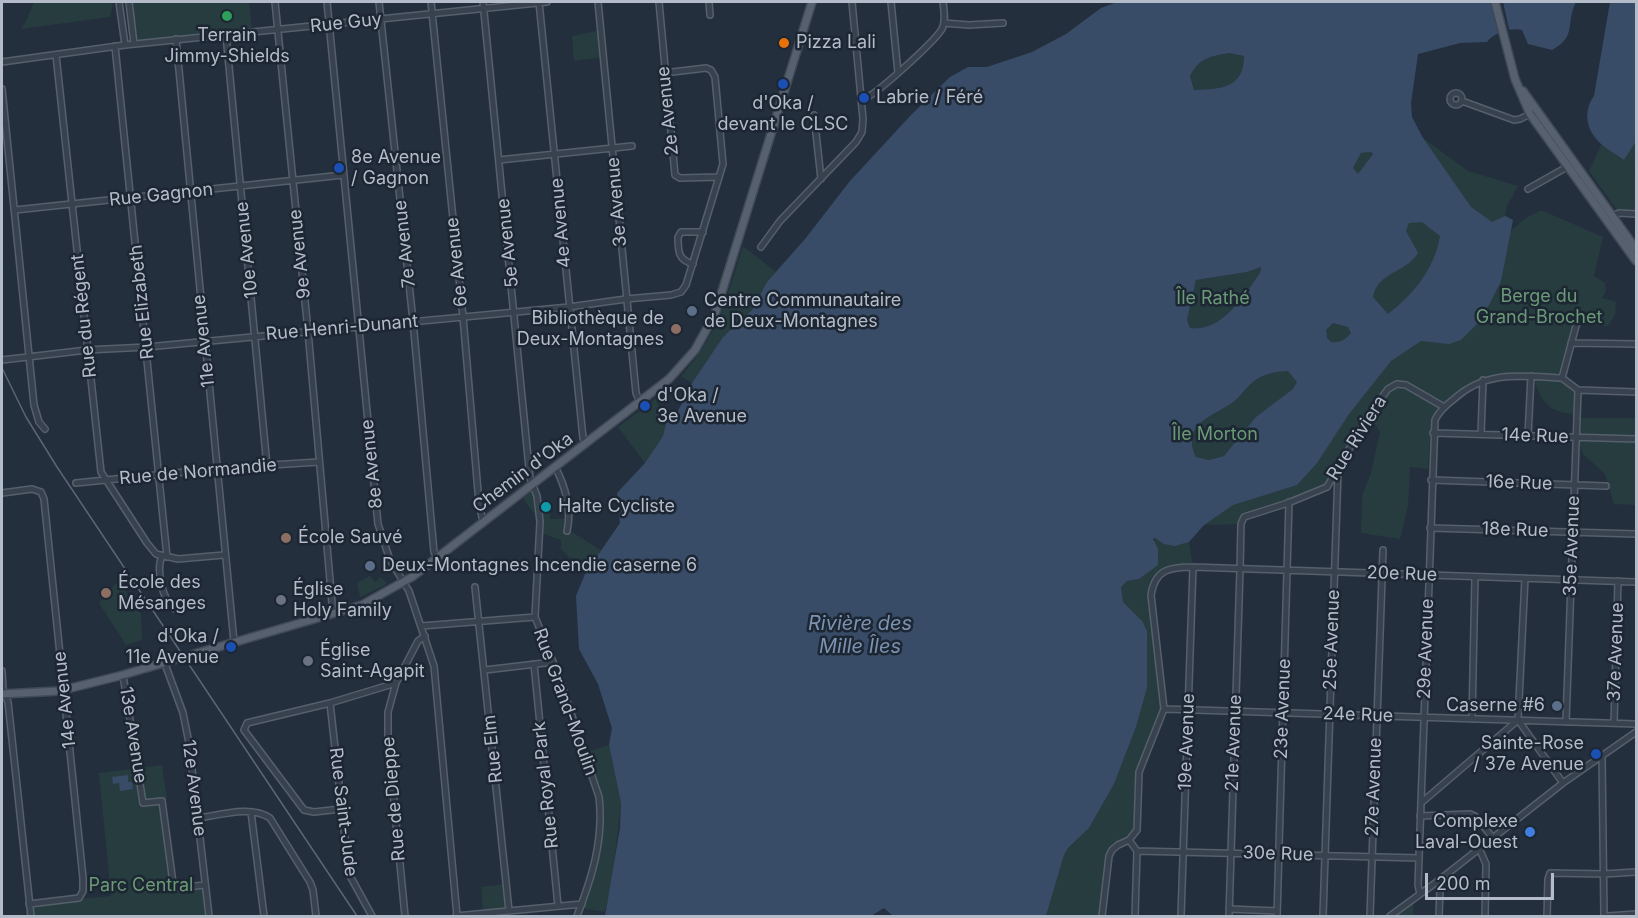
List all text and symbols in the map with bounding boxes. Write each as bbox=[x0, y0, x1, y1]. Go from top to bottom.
street label: Rue Guy bbox=[309, 8, 383, 38]
marker: Terrain Jimmy-Shields bbox=[220, 9, 234, 23]
place label: Terrain Jimmy-Shields bbox=[164, 25, 290, 68]
place label: Pizza Lali bbox=[796, 32, 876, 54]
marker: Pizza Lali bbox=[777, 36, 791, 50]
street label: 2e Avenue bbox=[653, 65, 683, 157]
marker: d'Oka / devant le CLSC bbox=[776, 77, 790, 91]
place label: Labrie / Féré bbox=[876, 87, 983, 109]
marker: Labrie / Féré bbox=[857, 91, 871, 105]
place label: d'Oka / devant le CLSC bbox=[718, 93, 848, 136]
place label: 8e Avenue / Gagnon bbox=[351, 147, 441, 190]
street label: 3e Avenue bbox=[602, 156, 632, 248]
marker: 8e Avenue / Gagnon bbox=[332, 161, 346, 175]
street label: 4e Avenue bbox=[546, 177, 576, 269]
street label: Rue Gagnon bbox=[108, 179, 214, 211]
street label: 5e Avenue bbox=[493, 197, 523, 289]
street label: 7e Avenue bbox=[390, 199, 420, 289]
street label: 10e Avenue bbox=[231, 200, 263, 300]
street label: 9e Avenue bbox=[285, 208, 315, 300]
street label: 6e Avenue bbox=[442, 216, 472, 308]
street label: Rue Elizabeth bbox=[125, 243, 159, 361]
street label: Rue du Régent bbox=[67, 253, 101, 379]
park label: Berge du Grand-Brochet bbox=[1476, 286, 1602, 328]
park label: Île Rathé bbox=[1176, 288, 1250, 310]
place label: Centre Communautaire de Deux-Montagnes bbox=[704, 290, 901, 332]
street label: 11e Avenue bbox=[188, 293, 220, 389]
marker: Centre Communautaire de Deux-Montagnes bbox=[685, 304, 699, 318]
place label: Bibliothèque de Deux-Montagnes bbox=[517, 308, 664, 350]
street label: Rue Henri-Dunant bbox=[265, 311, 419, 345]
marker: Bibliothèque de Deux-Montagnes bbox=[669, 322, 683, 336]
place label: d'Oka / 3e Avenue bbox=[657, 385, 747, 428]
street label: Rue Riviera bbox=[1323, 392, 1391, 484]
marker: d'Oka / 3e Avenue bbox=[638, 399, 652, 413]
street label: 8e Avenue bbox=[357, 418, 387, 510]
park label: Île Morton bbox=[1172, 424, 1258, 446]
street label: 14e Rue bbox=[1501, 424, 1569, 448]
street label: Chemin d'Oka bbox=[468, 428, 578, 518]
street label: Rue de Normandie bbox=[118, 454, 278, 490]
street label: 16e Rue bbox=[1485, 471, 1553, 495]
street label: 35e Avenue bbox=[1559, 495, 1585, 597]
place label: Halte Cycliste bbox=[558, 496, 675, 518]
marker: Halte Cycliste bbox=[539, 500, 553, 514]
street label: 18e Rue bbox=[1481, 518, 1549, 542]
place label: École Sauvé bbox=[298, 527, 402, 549]
marker: École Sauvé bbox=[279, 531, 293, 545]
place label: Deux-Montagnes Incendie caserne 6 bbox=[382, 555, 697, 577]
marker: Deux-Montagnes Incendie caserne 6 bbox=[363, 559, 377, 573]
street label: 20e Rue bbox=[1366, 562, 1438, 586]
place label: École des Mésanges bbox=[118, 572, 206, 614]
place label: Église Holy Family bbox=[293, 579, 392, 622]
marker: École des Mésanges bbox=[99, 586, 113, 600]
street label: 25e Avenue bbox=[1319, 589, 1345, 691]
marker: Église Holy Family bbox=[274, 593, 288, 607]
street label: 29e Avenue bbox=[1413, 598, 1439, 700]
street label: 37e Avenue bbox=[1603, 602, 1629, 702]
water label: Rivière des Mille Îles bbox=[808, 612, 912, 659]
street label: Rue Grand-Moulin bbox=[528, 625, 602, 779]
place label: d'Oka / 11e Avenue bbox=[126, 626, 219, 668]
marker: d'Oka / 11e Avenue bbox=[224, 640, 238, 654]
place label: Église Saint-Agapit bbox=[320, 640, 425, 682]
street label: 14e Avenue bbox=[49, 650, 81, 750]
marker: Église Saint-Agapit bbox=[301, 654, 315, 668]
street label: 23e Avenue bbox=[1270, 658, 1296, 760]
street label: 13e Avenue bbox=[115, 685, 151, 785]
street label: 19e Avenue bbox=[1175, 693, 1199, 791]
street label: 21e Avenue bbox=[1222, 694, 1246, 792]
place label: Caserne #6 bbox=[1446, 695, 1545, 717]
marker: Caserne #6 bbox=[1550, 699, 1564, 713]
street label: 24e Rue bbox=[1322, 703, 1394, 727]
street label: Rue Elm bbox=[479, 714, 507, 784]
street label: Rue Royal Park bbox=[529, 720, 563, 850]
place label: Sainte-Rose / 37e Avenue bbox=[1473, 733, 1584, 776]
street label: Rue de Dieppe bbox=[378, 736, 410, 862]
street label: 27e Avenue bbox=[1361, 737, 1387, 837]
street label: 12e Avenue bbox=[177, 739, 211, 837]
street label: Rue Saint-Jude bbox=[324, 746, 362, 878]
marker: Sainte-Rose / 37e Avenue bbox=[1589, 747, 1603, 761]
place label: Complexe Laval-Ouest bbox=[1415, 811, 1518, 854]
marker: Complexe Laval-Ouest bbox=[1523, 825, 1537, 839]
street label: 30e Rue bbox=[1242, 842, 1314, 866]
scale bar bbox=[1428, 861, 1557, 899]
text: 200 m bbox=[1436, 873, 1491, 894]
park label: Parc Central bbox=[89, 875, 193, 897]

